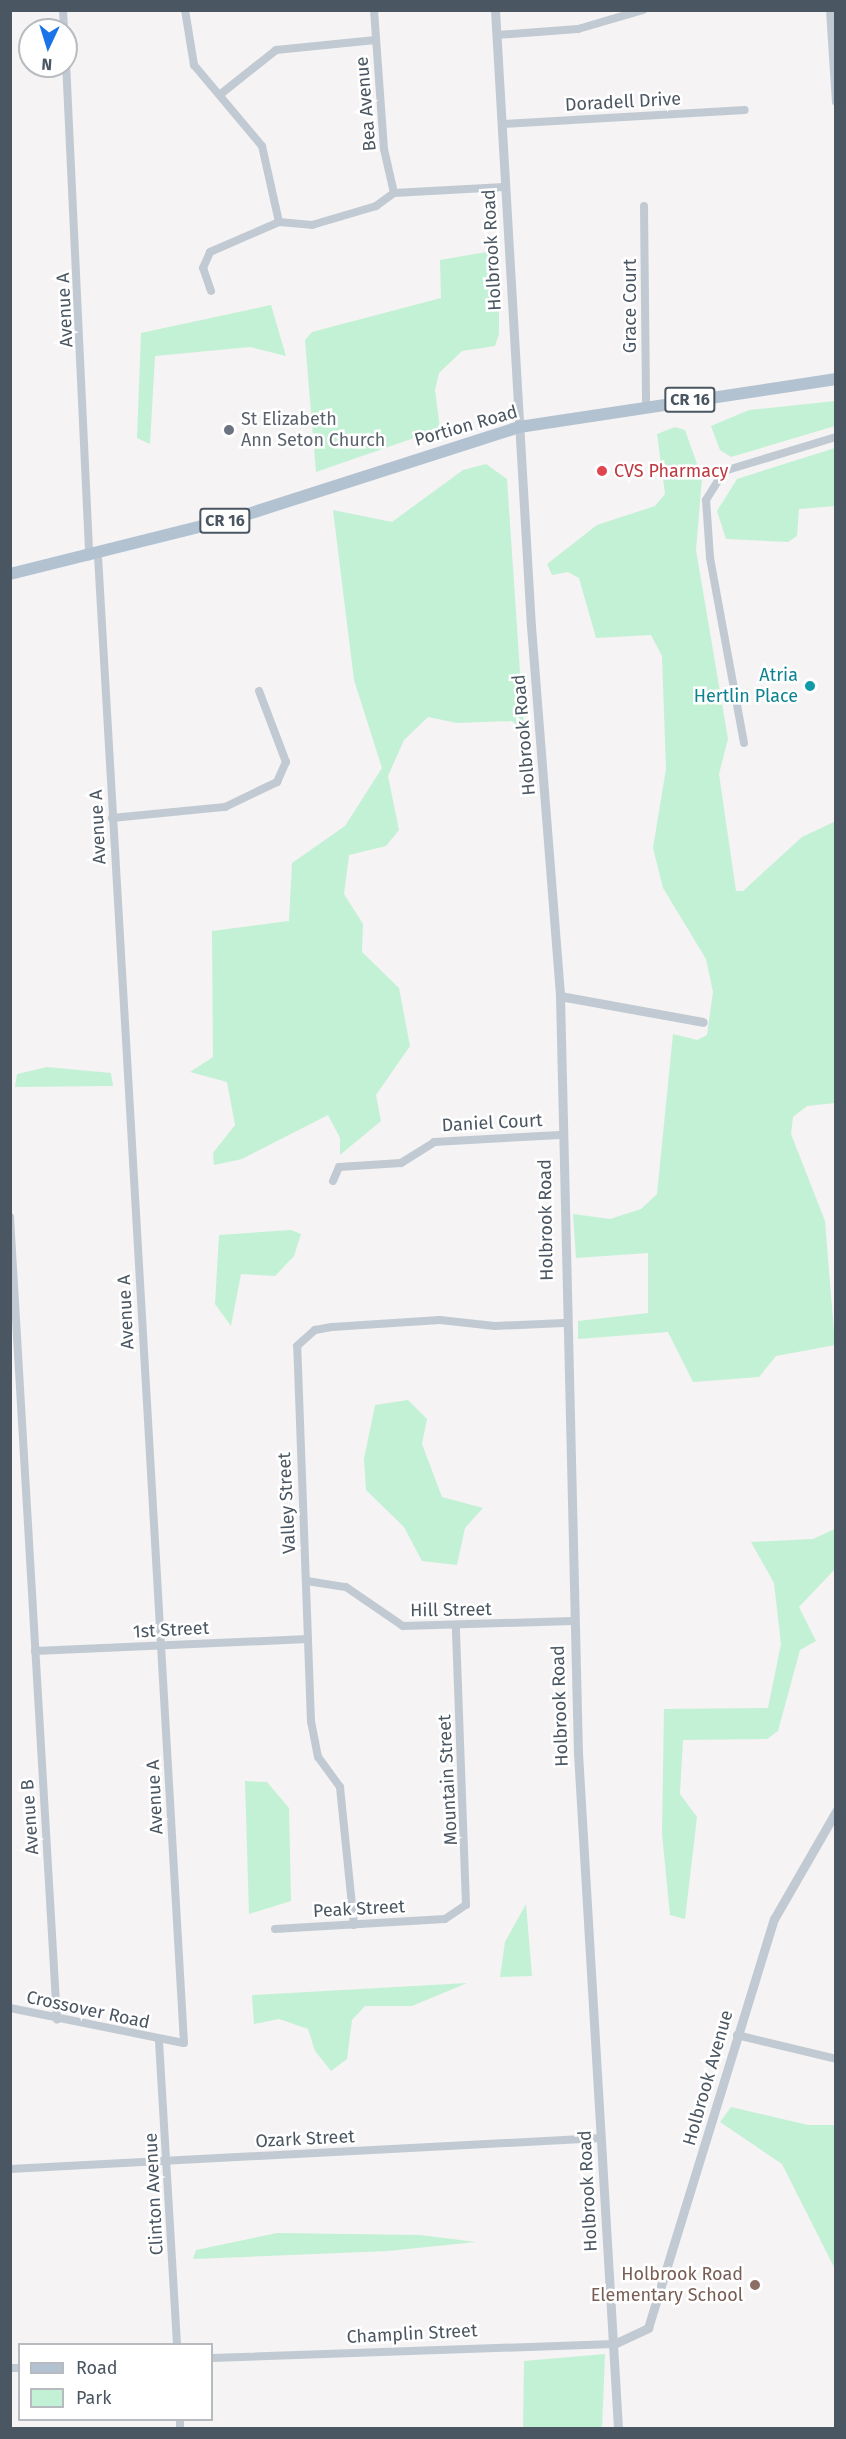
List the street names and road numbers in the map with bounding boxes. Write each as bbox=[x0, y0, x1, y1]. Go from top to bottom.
street label: Bea Avenue bbox=[351, 56, 381, 152]
street label: Doradell Drive bbox=[564, 88, 682, 116]
street label: Holbrook Road bbox=[478, 189, 506, 311]
street label: Grace Court bbox=[619, 259, 641, 353]
street label: Avenue A bbox=[52, 272, 78, 348]
road number: CR 16 bbox=[663, 387, 717, 413]
street label: Portion Road bbox=[412, 401, 520, 451]
road number: CR 16 bbox=[198, 508, 252, 534]
street label: Holbrook Road bbox=[508, 673, 540, 797]
street label: Avenue A bbox=[85, 789, 111, 865]
street label: Daniel Court bbox=[441, 1110, 543, 1136]
street label: Holbrook Road bbox=[534, 1159, 558, 1281]
street label: Avenue A bbox=[113, 1274, 139, 1350]
street label: Valley Street bbox=[274, 1452, 300, 1554]
street label: Hill Street bbox=[410, 1598, 492, 1622]
street label: 1st Street bbox=[132, 1617, 210, 1643]
street label: Holbrook Road bbox=[547, 1645, 573, 1767]
street label: Mountain Street bbox=[434, 1714, 462, 1846]
street label: Avenue A bbox=[142, 1759, 168, 1835]
street label: Avenue B bbox=[17, 1779, 43, 1855]
street label: Peak Street bbox=[312, 1896, 406, 1922]
street label: Crossover Road bbox=[24, 1986, 152, 2034]
street label: Holbrook Avenue bbox=[678, 2008, 738, 2148]
street label: Ozark Street bbox=[255, 2126, 355, 2152]
street label: Holbrook Road bbox=[574, 2130, 602, 2252]
street label: Clinton Avenue bbox=[140, 2132, 168, 2256]
street label: Champlin Street bbox=[346, 2320, 478, 2348]

